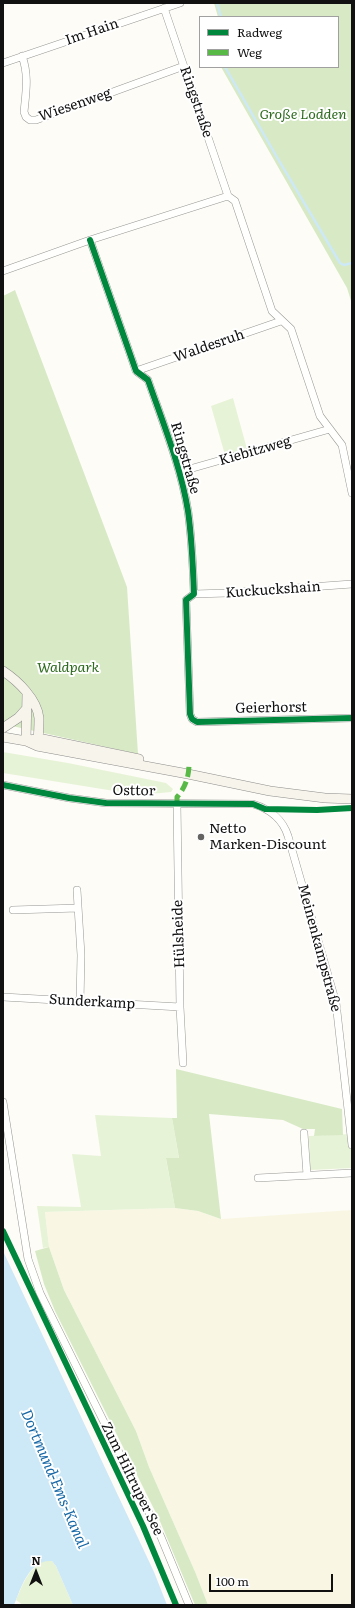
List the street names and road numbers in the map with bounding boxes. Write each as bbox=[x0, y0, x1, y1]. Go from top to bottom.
street label: Im Hain bbox=[63, 15, 121, 49]
street label: Ringstraße bbox=[176, 64, 216, 140]
street label: Wiesenweg bbox=[36, 85, 114, 125]
street label: Waldesruh bbox=[171, 326, 247, 366]
street label: Ringstraße bbox=[167, 420, 203, 496]
street label: Kiebitzweg bbox=[217, 433, 293, 469]
street label: Kuckuckshain bbox=[225, 578, 321, 602]
street label: Geierhorst bbox=[235, 699, 307, 717]
street label: Osttor bbox=[112, 782, 156, 800]
street label: Meinenkampstraße bbox=[294, 882, 344, 1014]
street label: Hülsheide bbox=[169, 900, 189, 968]
street label: Sunderkamp bbox=[49, 991, 135, 1013]
street label: Zum Hiltruper See bbox=[97, 1419, 167, 1539]

